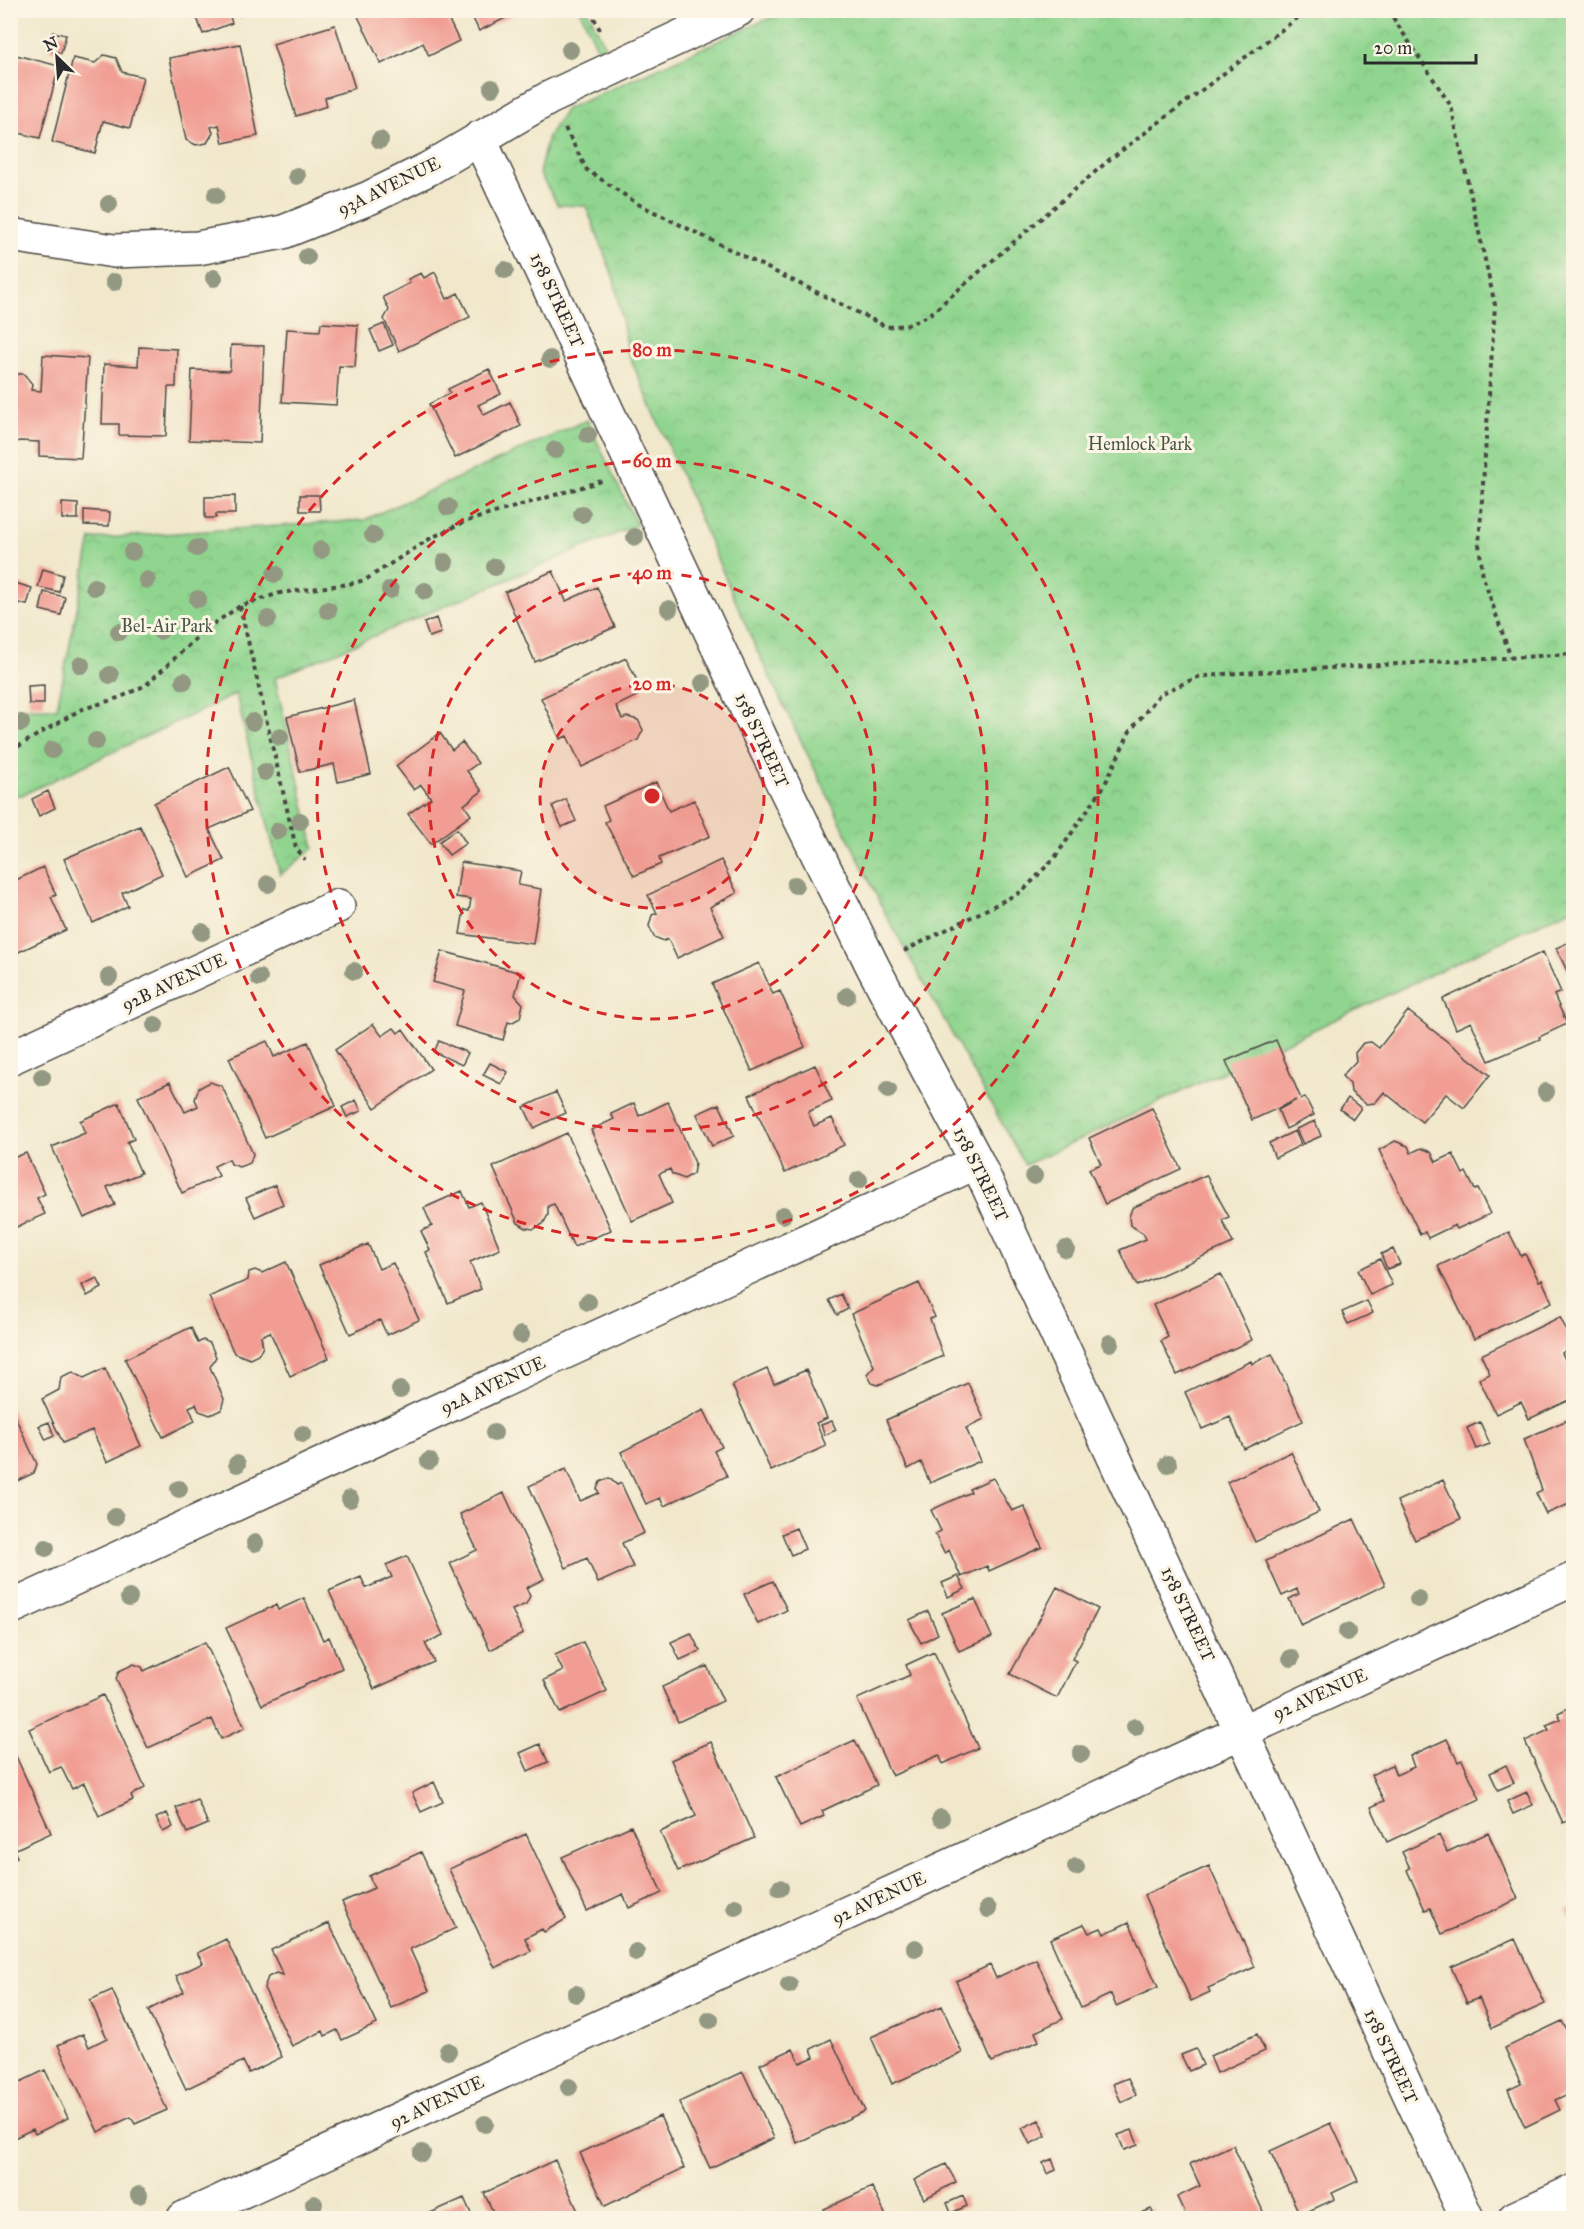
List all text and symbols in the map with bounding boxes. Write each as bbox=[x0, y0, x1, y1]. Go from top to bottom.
north arrow bbox=[27, 27, 87, 87]
scale bar bbox=[1365, 27, 1476, 65]
text: N bbox=[41, 32, 61, 55]
text: 20 m bbox=[1374, 37, 1412, 59]
street label: 93A AVENUE bbox=[334, 152, 444, 220]
street label: 158 STREET bbox=[525, 249, 589, 351]
text: 80 m bbox=[632, 339, 672, 361]
park label: Hemlock Park bbox=[1088, 433, 1193, 455]
text: 60 m bbox=[633, 450, 672, 472]
text: 40 m bbox=[632, 562, 673, 585]
park label: Bel-Air Park bbox=[121, 615, 214, 637]
text: 20 m bbox=[633, 673, 672, 695]
street label: 158 STREET bbox=[730, 689, 794, 791]
centre of rings bbox=[642, 786, 662, 806]
street label: 92B AVENUE bbox=[118, 948, 230, 1016]
street label: 158 STREET bbox=[949, 1123, 1013, 1225]
street label: 92A AVENUE bbox=[437, 1351, 549, 1419]
street label: 158 STREET bbox=[1156, 1563, 1220, 1665]
street label: 92 AVENUE bbox=[1269, 1663, 1371, 1725]
street label: 92 AVENUE bbox=[829, 1867, 929, 1929]
street label: 158 STREET bbox=[1359, 2005, 1423, 2107]
street label: 92 AVENUE bbox=[387, 2071, 487, 2133]

